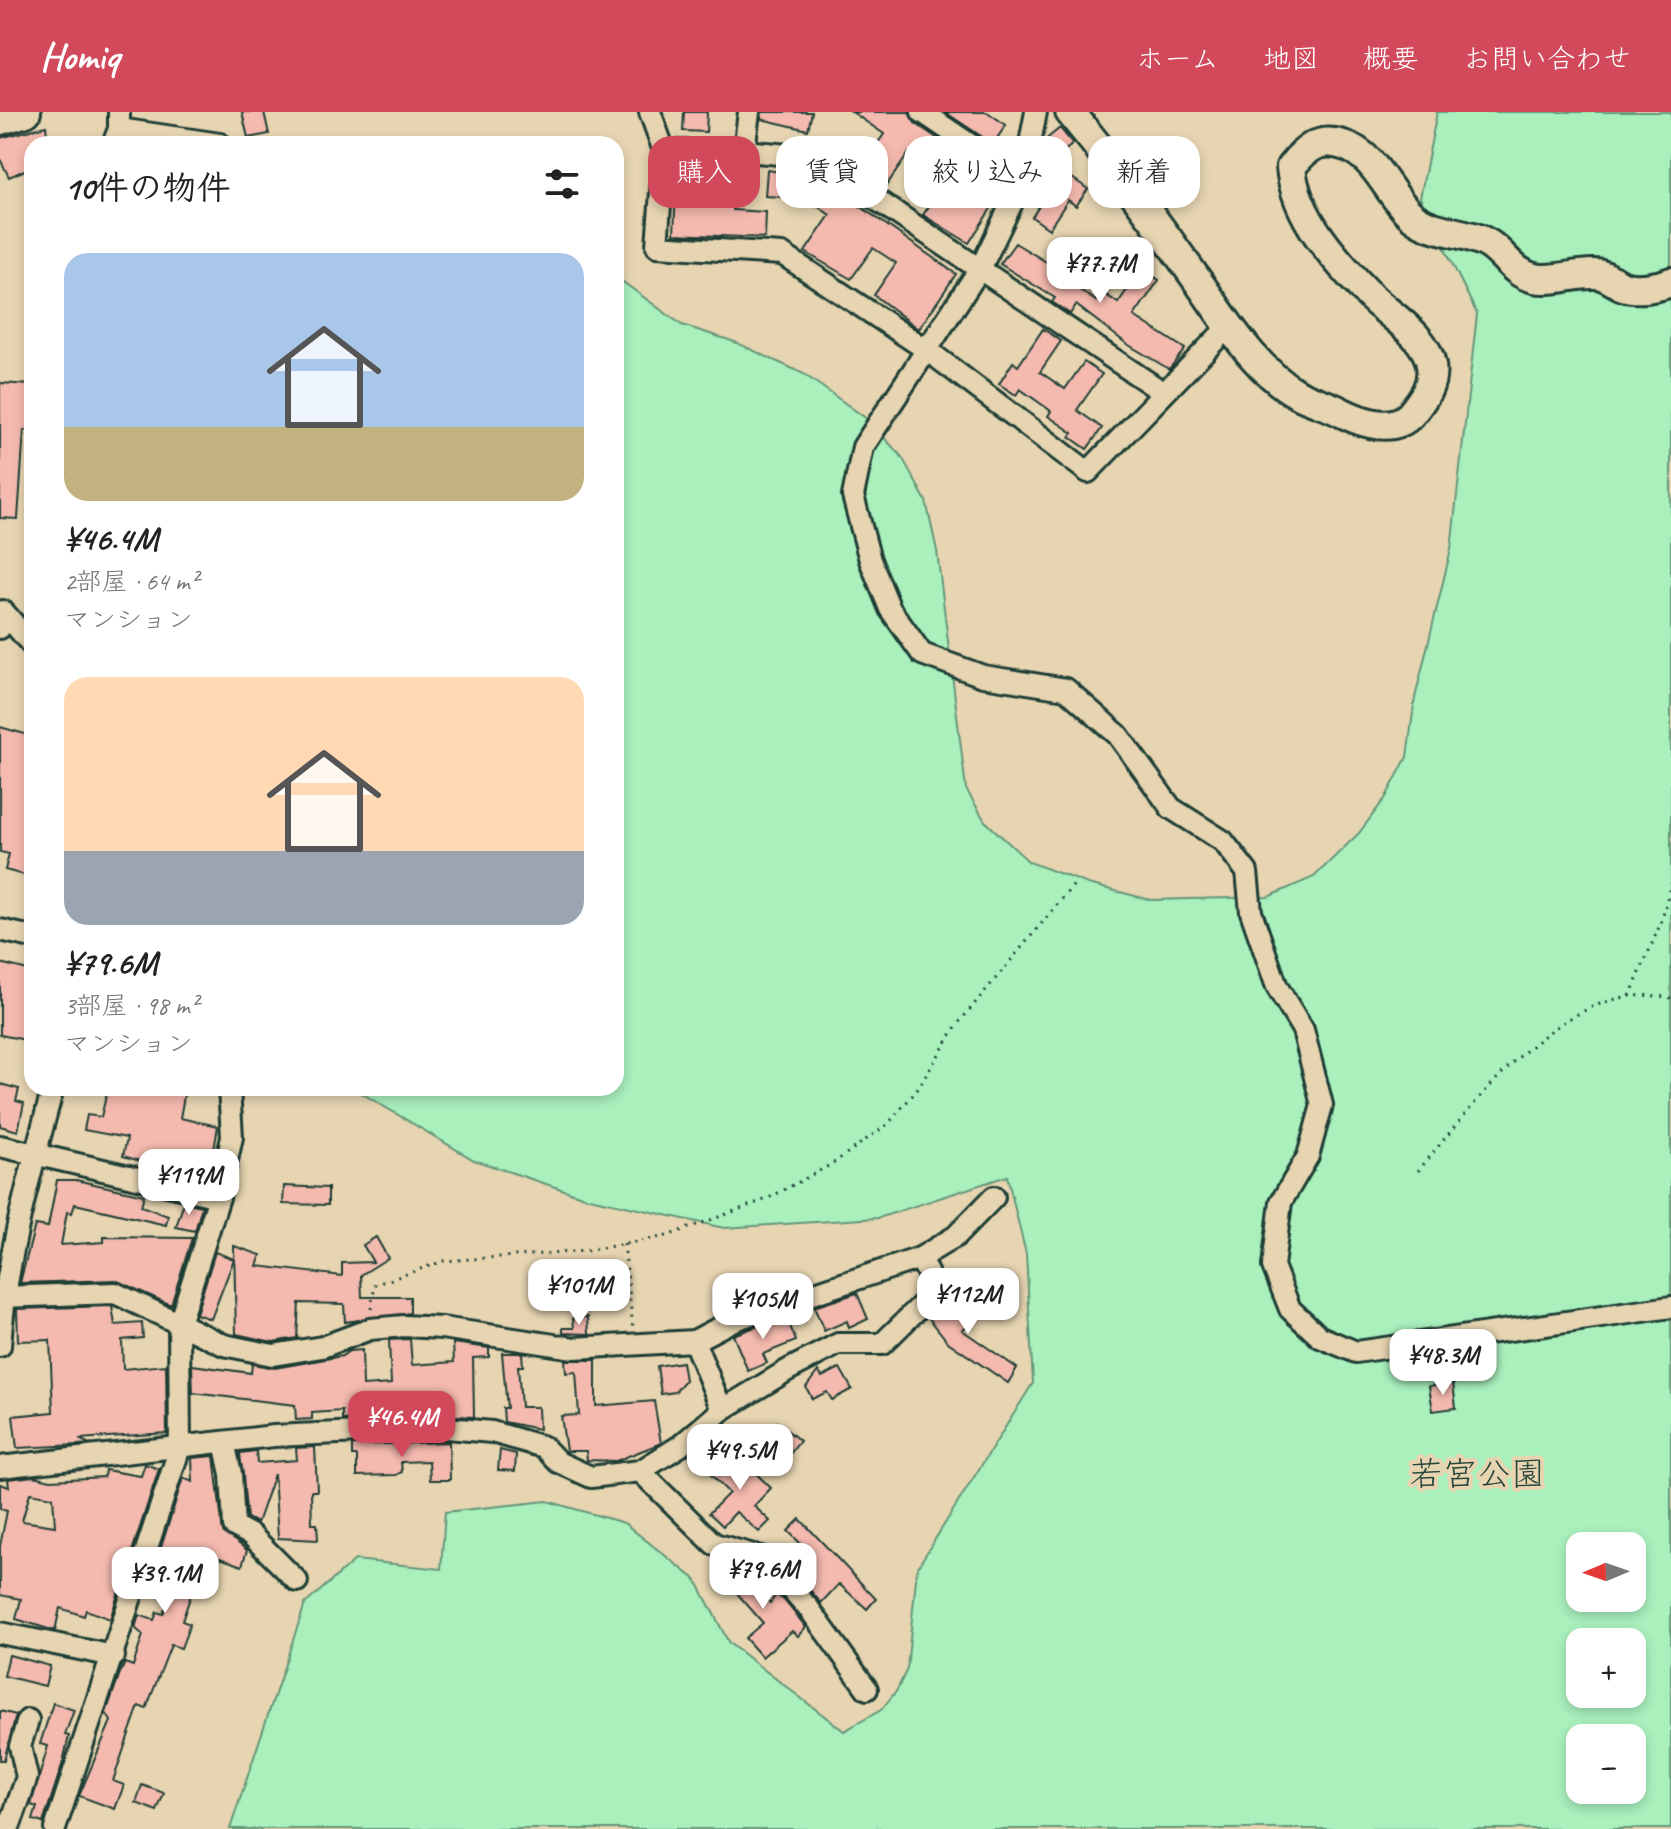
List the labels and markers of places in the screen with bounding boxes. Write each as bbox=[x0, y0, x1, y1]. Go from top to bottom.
pin: ¥77.7M bbox=[1035, 237, 1165, 305]
pin: ¥119M bbox=[133, 1149, 245, 1217]
pin: ¥101M bbox=[523, 1259, 635, 1327]
pin: ¥112M bbox=[912, 1268, 1024, 1336]
pin: ¥105M bbox=[707, 1273, 819, 1341]
pin: ¥48.3M bbox=[1378, 1329, 1508, 1397]
pin: ¥46.4M bbox=[337, 1391, 467, 1459]
pin: ¥49.5M bbox=[675, 1424, 805, 1492]
pin: ¥79.6M bbox=[698, 1543, 828, 1611]
pin: ¥39.1M bbox=[100, 1547, 230, 1615]

